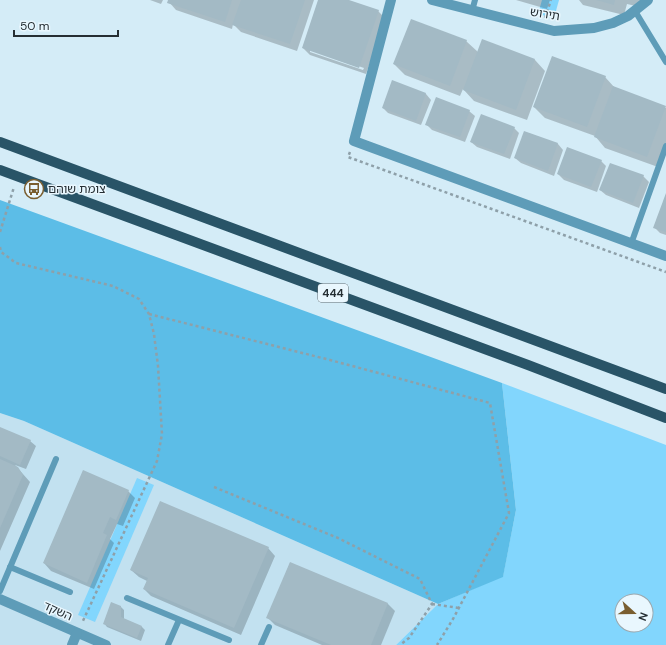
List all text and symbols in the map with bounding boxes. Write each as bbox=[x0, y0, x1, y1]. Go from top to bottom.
street label: תירוש bbox=[529, 4, 561, 24]
scale bar bbox=[14, 12, 118, 38]
text: 50 m bbox=[20, 18, 49, 34]
bus stop icon: צומת שוהם bbox=[23, 178, 45, 200]
place label: צומת שוהם bbox=[48, 181, 106, 197]
road number: 444 bbox=[318, 284, 348, 302]
north arrow bbox=[614, 593, 654, 633]
street label: השקד bbox=[41, 598, 75, 624]
text: N bbox=[635, 610, 651, 623]

